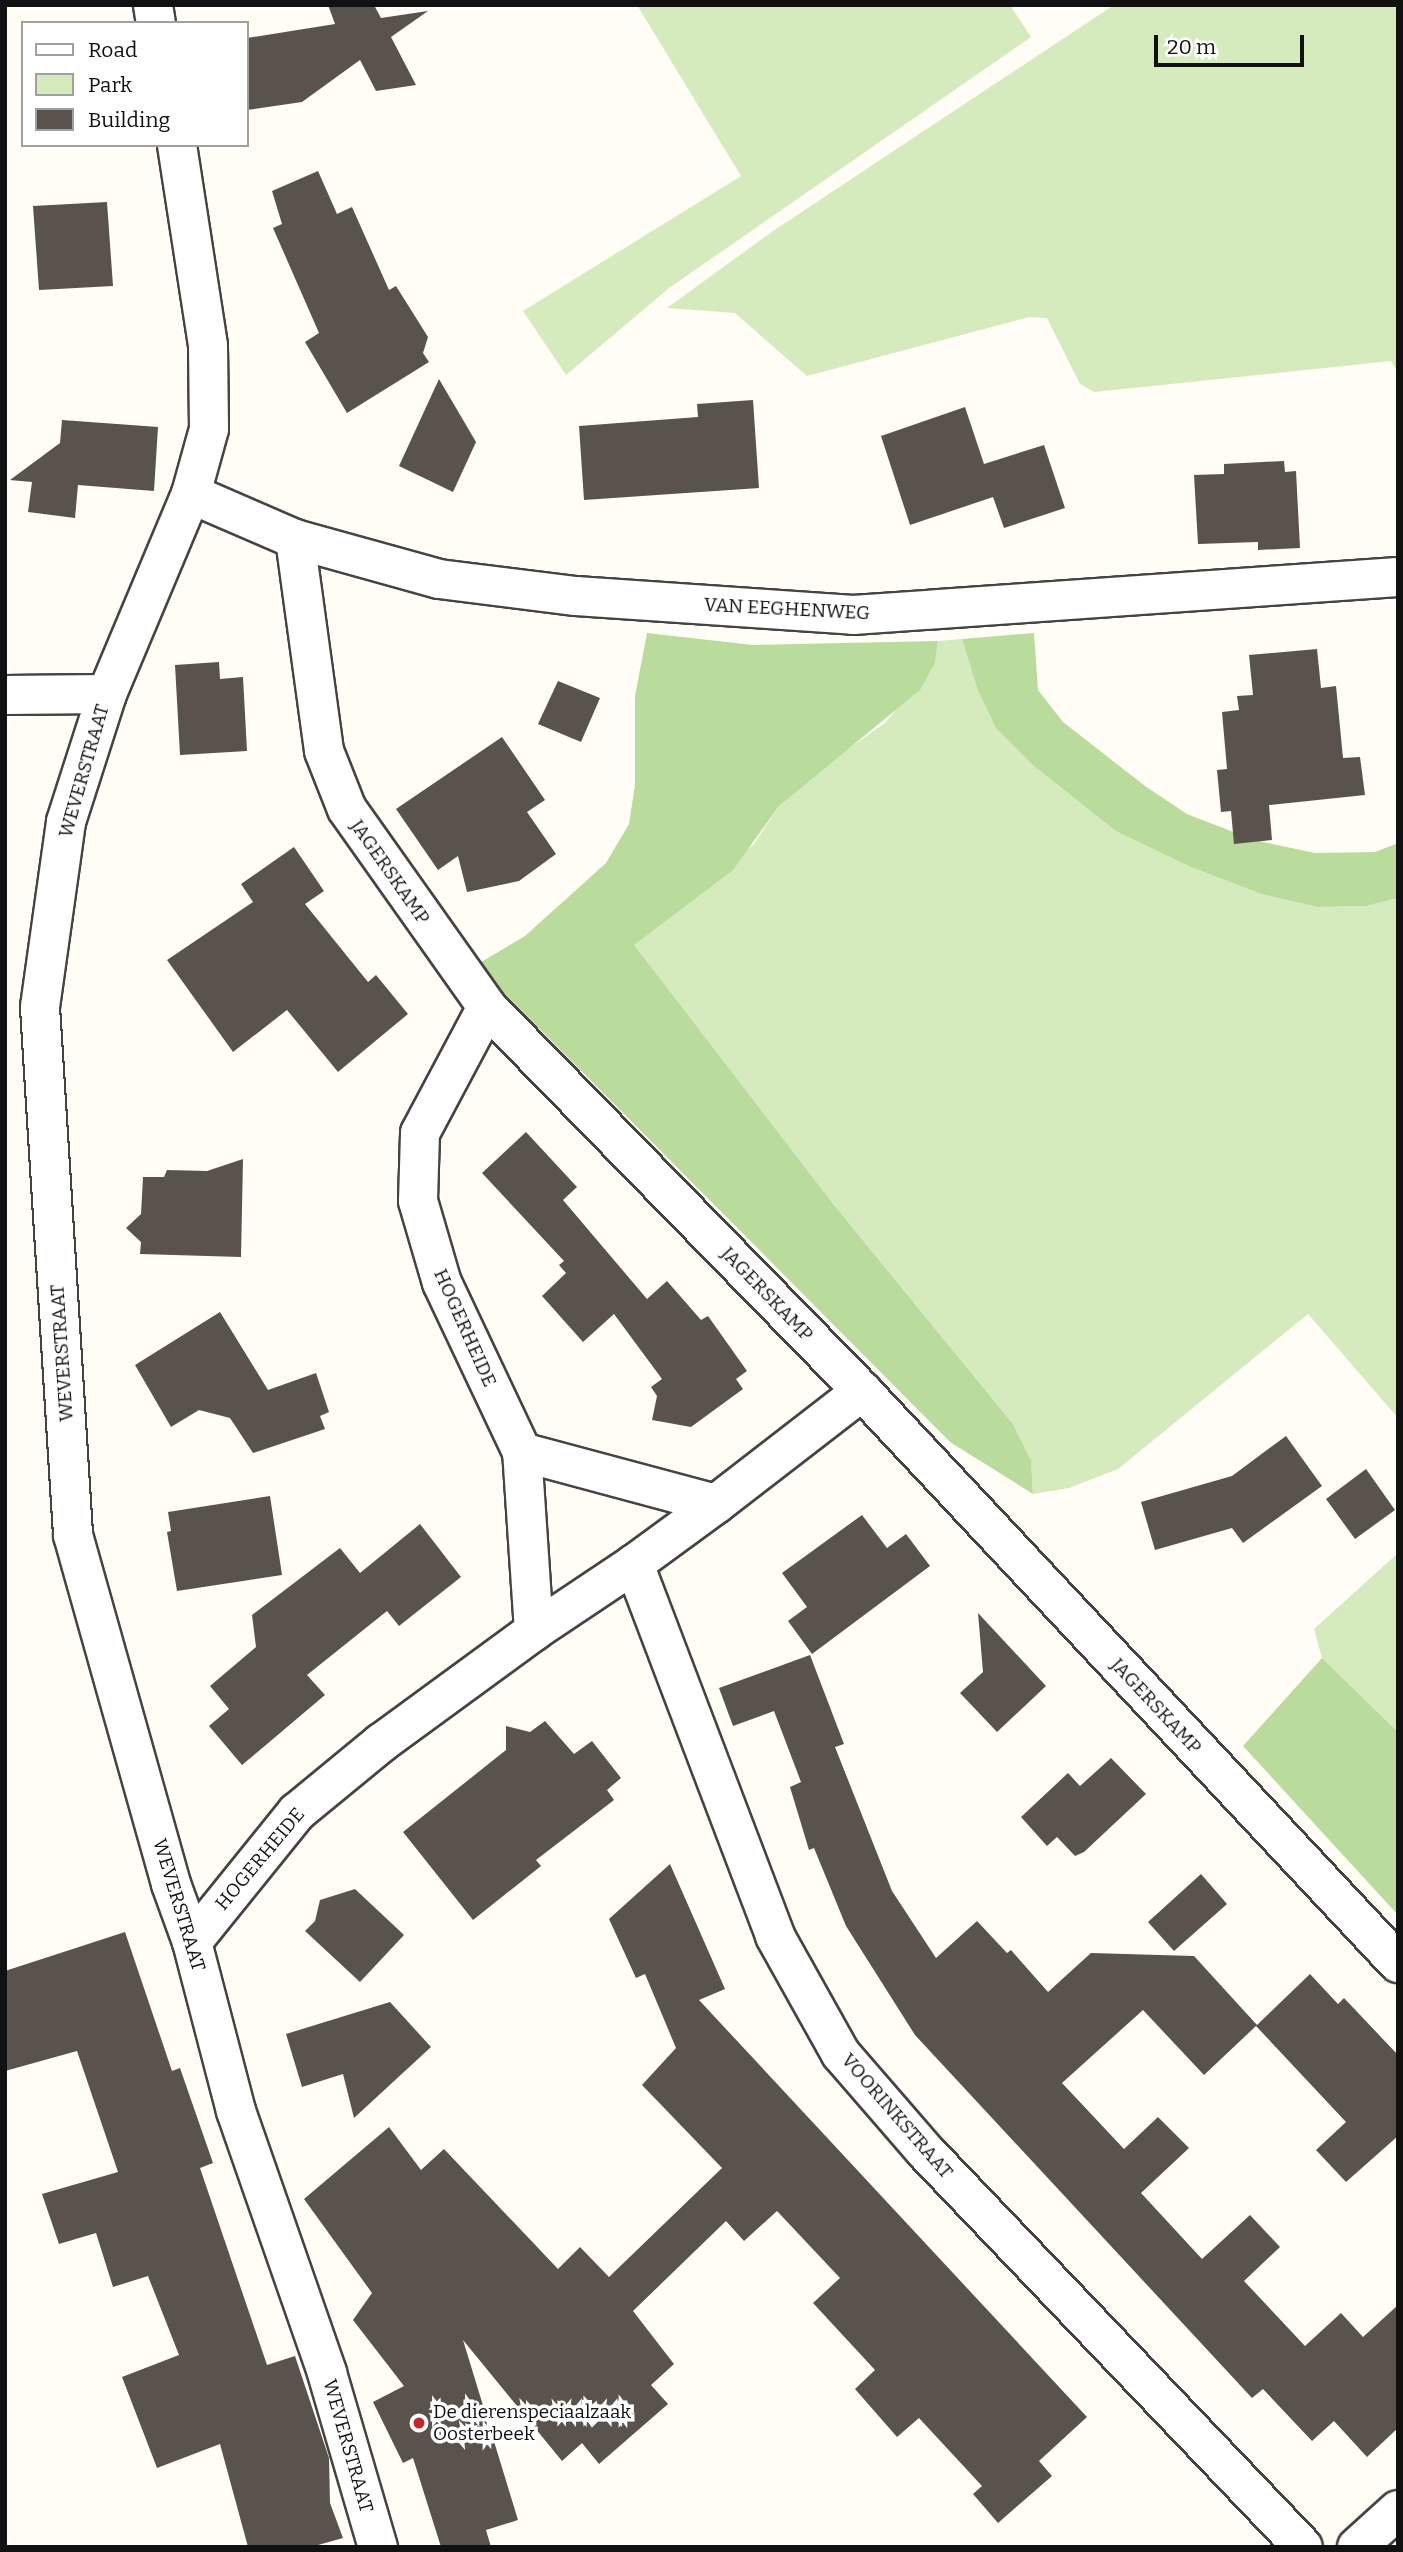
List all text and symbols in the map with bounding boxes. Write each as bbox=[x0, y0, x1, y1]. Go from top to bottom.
legend bbox=[21, 21, 248, 147]
scale bar bbox=[1158, 21, 1308, 65]
text: 20 m bbox=[1167, 34, 1216, 60]
text: Road bbox=[88, 37, 137, 63]
text: Park bbox=[88, 72, 132, 98]
text: Building bbox=[88, 107, 170, 133]
street label: VAN EEGHENWEG bbox=[703, 593, 871, 625]
street label: WEVERSTRAAT bbox=[54, 702, 114, 840]
street label: JAGERSKAMP bbox=[346, 815, 434, 929]
street label: JAGERSKAMP bbox=[716, 1242, 818, 1346]
street label: HOGERHEIDE bbox=[429, 1266, 501, 1390]
street label: WEVERSTRAAT bbox=[46, 1284, 78, 1422]
street label: JAGERSKAMP bbox=[1106, 1654, 1206, 1758]
street label: HOGERHEIDE bbox=[211, 1803, 309, 1915]
street label: WEVERSTRAAT bbox=[148, 1836, 210, 1974]
street label: VOORINKSTRAAT bbox=[837, 2049, 957, 2183]
street label: WEVERSTRAAT bbox=[318, 2377, 378, 2515]
place label: De dierenspeciaalzaak Oosterbeek bbox=[433, 2401, 631, 2445]
marker: De dierenspeciaalzaak Oosterbeek bbox=[411, 2415, 427, 2431]

